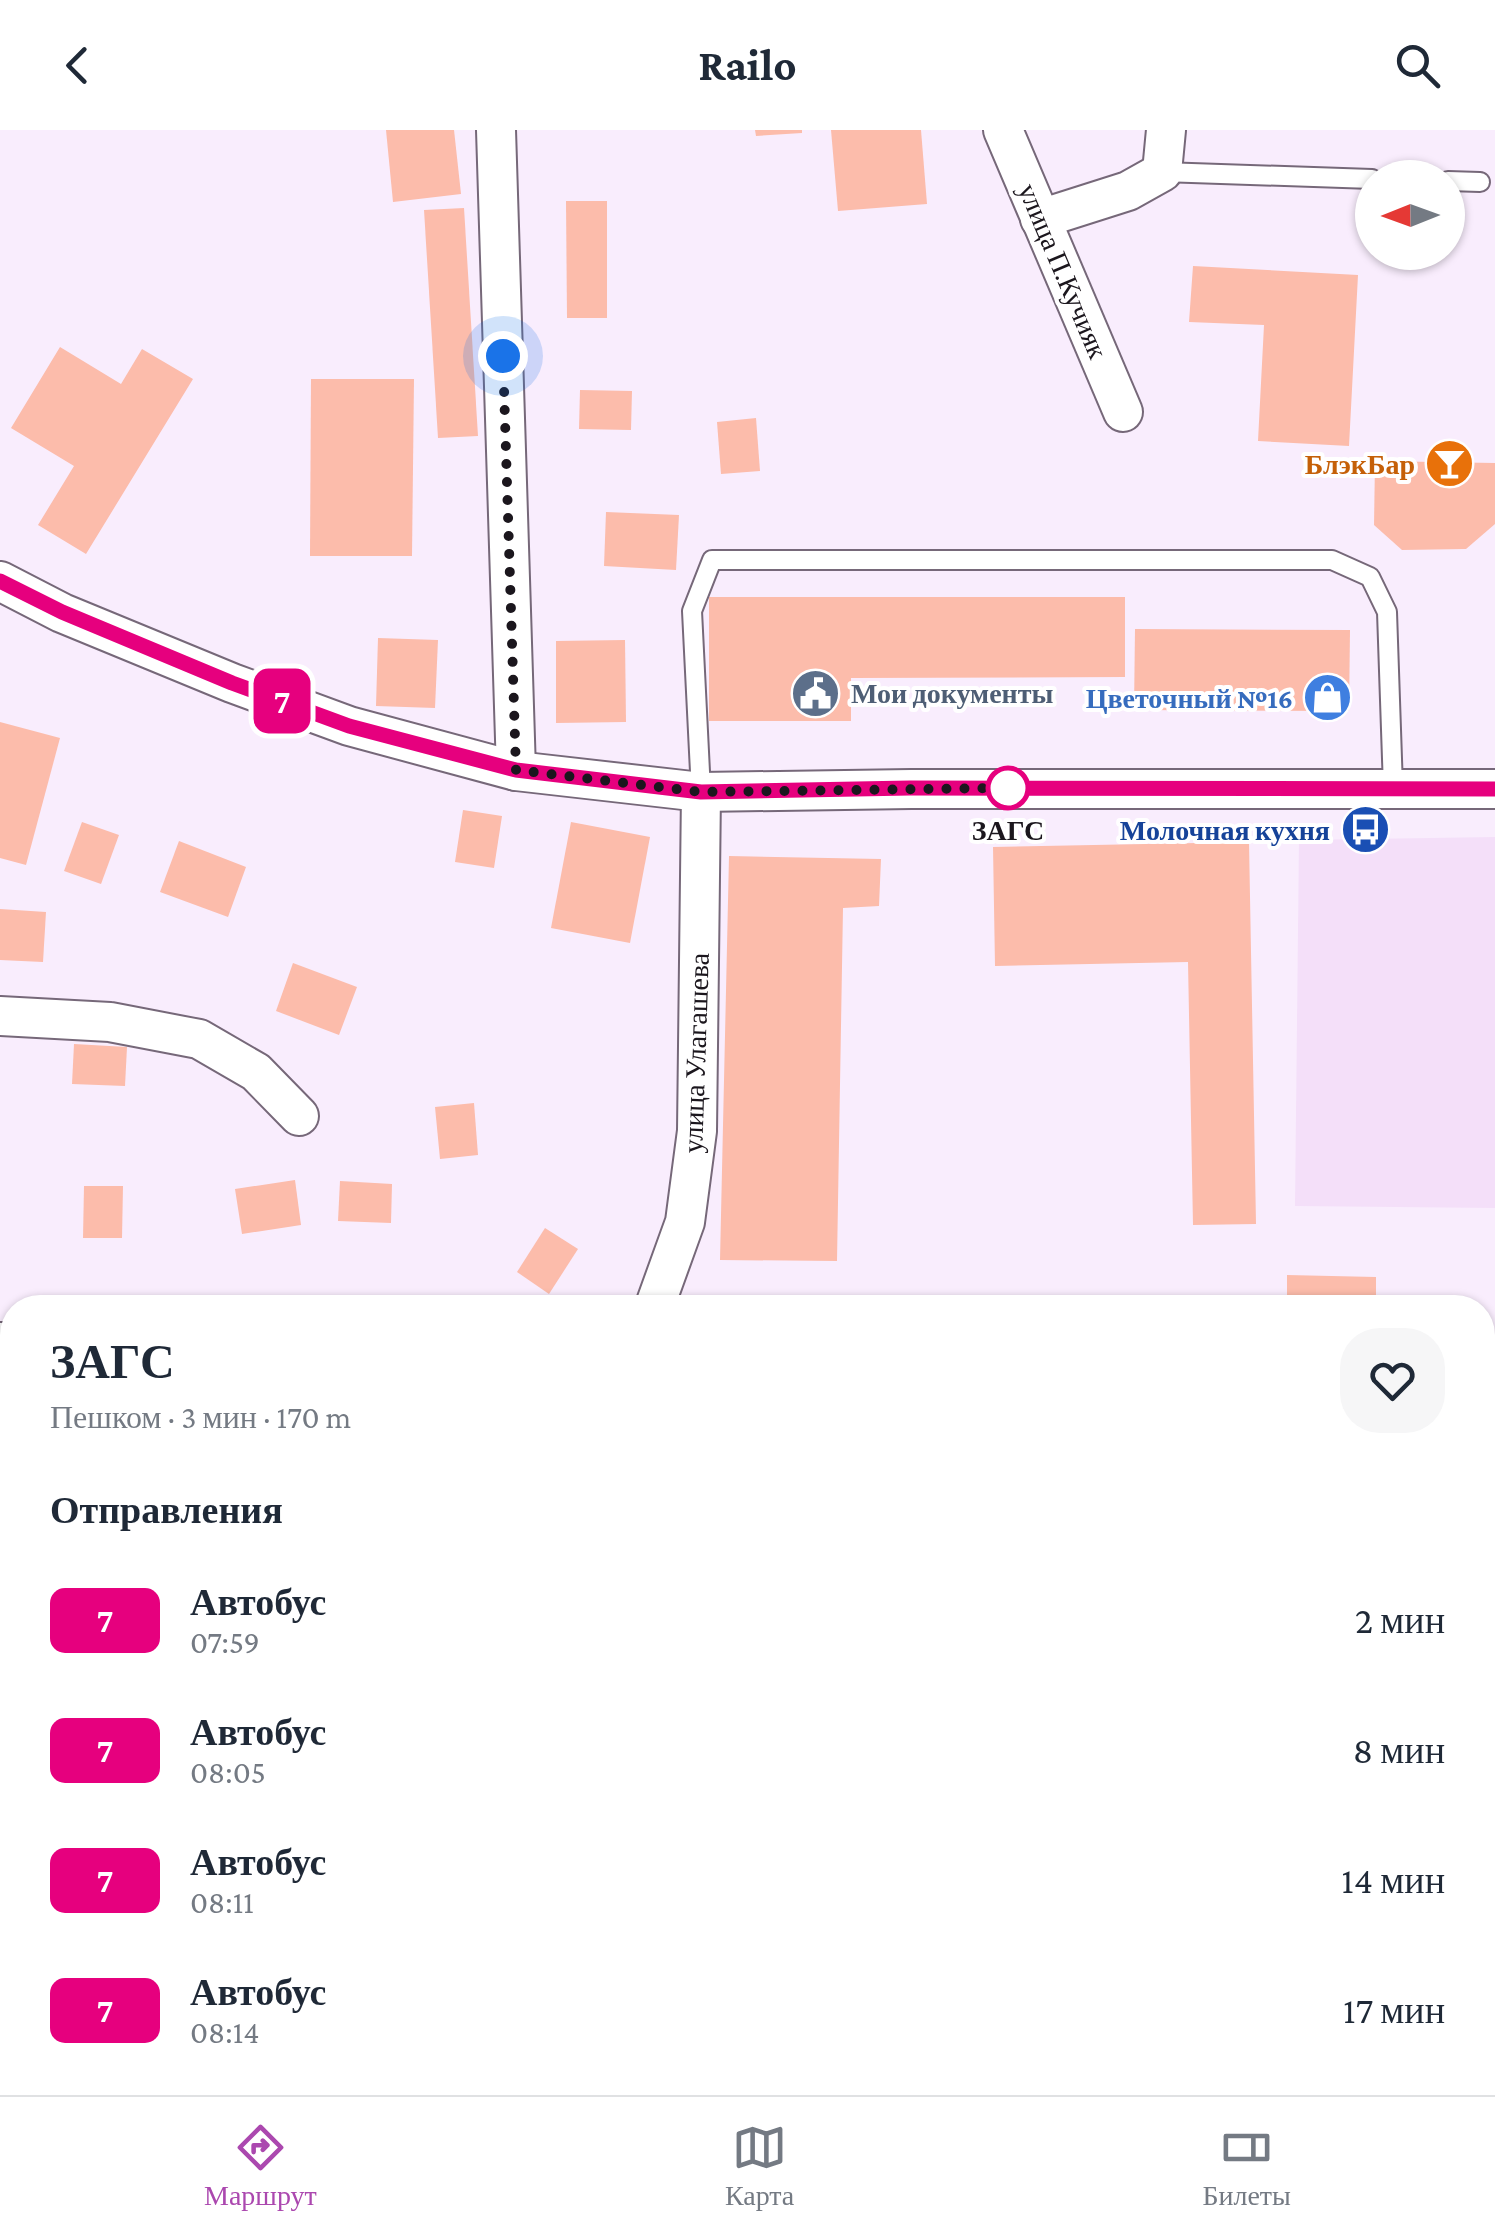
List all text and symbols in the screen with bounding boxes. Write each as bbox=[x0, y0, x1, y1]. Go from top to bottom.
icon: back bbox=[50, 38, 105, 93]
icon: search bbox=[1390, 38, 1445, 93]
text: Railo bbox=[698, 40, 797, 90]
north arrow bbox=[1355, 160, 1465, 270]
map controls bbox=[1355, 160, 1465, 270]
street label: улица П.Кучияк bbox=[1012, 179, 1114, 364]
your location bbox=[478, 331, 528, 381]
bar icon: БлэкБар bbox=[1424, 438, 1476, 490]
place label: БлэкБар bbox=[1305, 449, 1415, 480]
public building icon: Мои документы bbox=[790, 667, 842, 719]
line badge: 7 bbox=[250, 668, 314, 734]
shop icon: Цветочный №16 bbox=[1302, 672, 1354, 724]
place label: Мои документы bbox=[851, 678, 1053, 709]
text: 7 bbox=[274, 682, 290, 721]
place label: Цветочный №16 bbox=[1086, 683, 1293, 714]
marker: ЗАГС bbox=[987, 767, 1029, 809]
bus stop icon: Молочная кухня bbox=[1339, 804, 1391, 856]
place label: ЗАГС bbox=[972, 815, 1044, 846]
place label: Молочная кухня bbox=[1120, 815, 1330, 846]
street label: улица Улагашева bbox=[677, 952, 715, 1154]
button: heart bbox=[1340, 1328, 1445, 1433]
text: ЗАГС bbox=[50, 1335, 175, 1388]
text: Пешком · 3 мин · 170 m bbox=[50, 1399, 351, 1435]
text: Отправления bbox=[50, 1489, 283, 1531]
text: Автобус bbox=[190, 1581, 326, 1623]
text: 2 мин bbox=[1355, 1599, 1445, 1641]
text: 7 bbox=[97, 1601, 113, 1640]
text: 07:59 bbox=[190, 1624, 260, 1660]
text: Автобус bbox=[190, 1711, 326, 1753]
text: 8 мин bbox=[1353, 1729, 1445, 1771]
text: 7 bbox=[97, 1731, 113, 1770]
text: 08:05 bbox=[190, 1754, 266, 1790]
text: Автобус bbox=[190, 1841, 326, 1883]
text: 14 мин bbox=[1341, 1859, 1445, 1901]
text: 7 bbox=[97, 1861, 113, 1900]
text: 08:11 bbox=[190, 1884, 254, 1920]
text: Автобус bbox=[190, 1971, 326, 2013]
text: 17 мин bbox=[1343, 1989, 1445, 2031]
text: 7 bbox=[97, 1991, 113, 2030]
text: 08:14 bbox=[190, 2014, 260, 2050]
tab: Маршрут bbox=[204, 2120, 317, 2212]
tab: Карта bbox=[725, 2120, 794, 2212]
tab: Билеты bbox=[1202, 2120, 1291, 2212]

